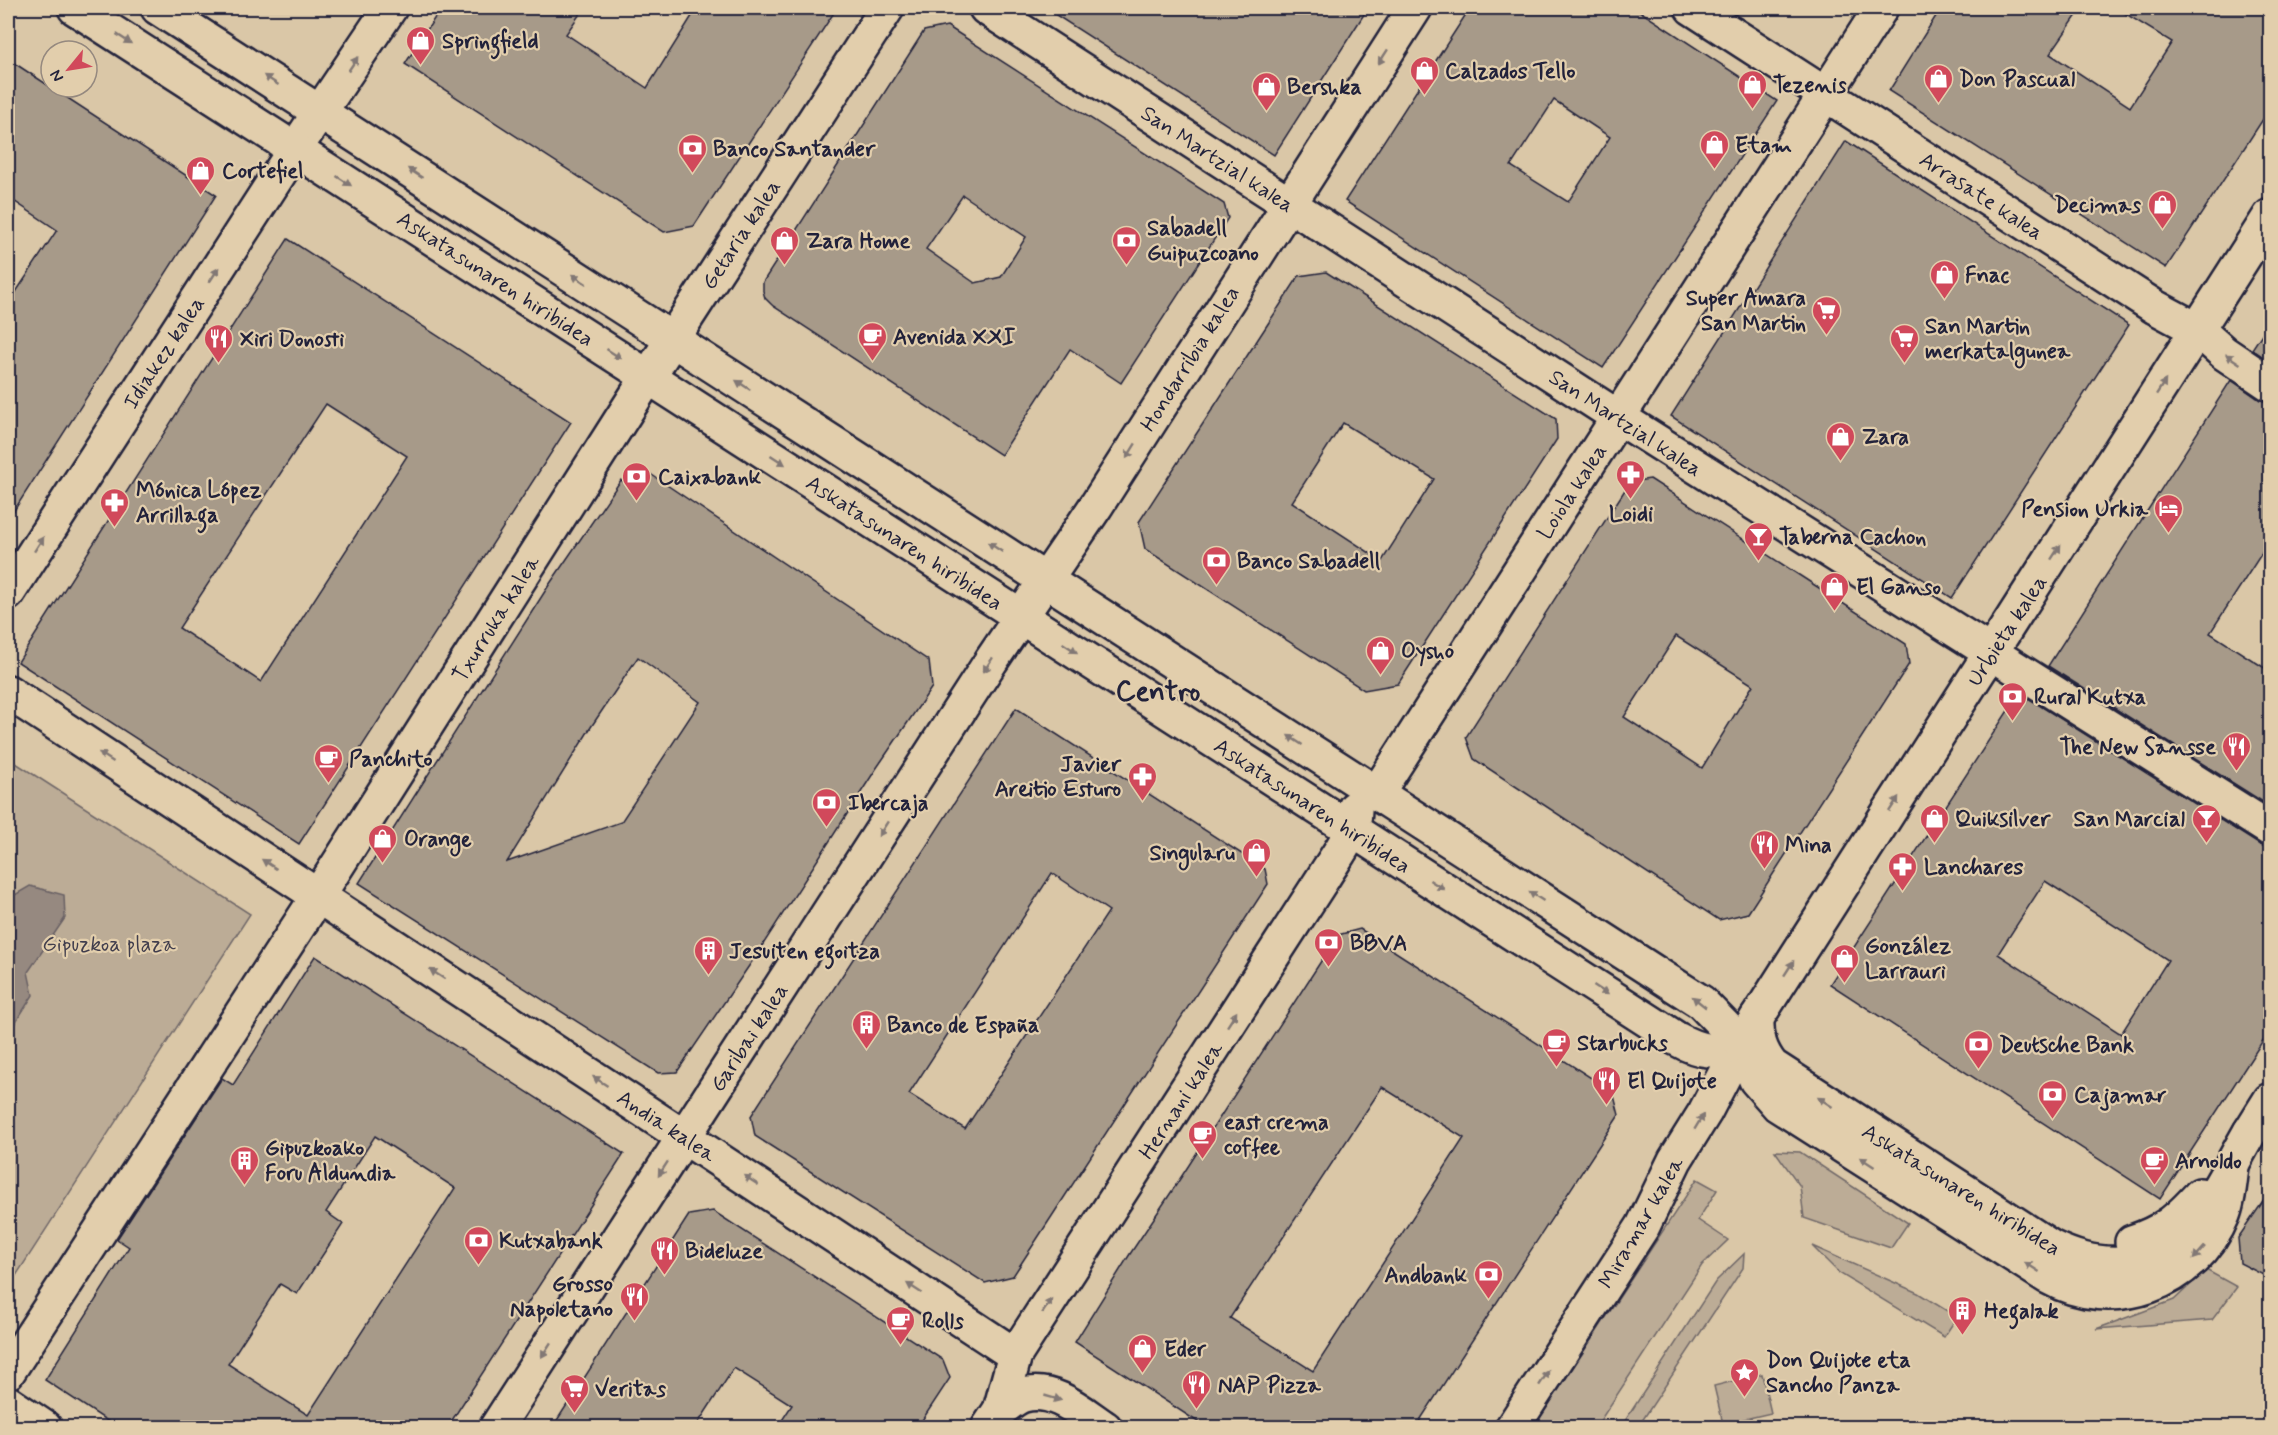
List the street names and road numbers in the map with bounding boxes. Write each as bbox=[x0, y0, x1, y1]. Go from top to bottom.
street label: San Martzial kalea bbox=[1135, 100, 1299, 220]
street label: Arrasate kalea bbox=[1914, 146, 2048, 247]
street label: Getaria kalea bbox=[696, 175, 788, 295]
street label: Askatasunaren hiribidea bbox=[391, 206, 599, 354]
street label: Hondarribia kalea bbox=[1135, 281, 1247, 437]
street label: Idiakez kalea bbox=[118, 291, 212, 415]
street label: San Martzial kalea bbox=[1543, 364, 1707, 484]
street label: Loiola kalea bbox=[1531, 439, 1614, 545]
street label: Askatasunaren hiribidea bbox=[800, 470, 1008, 618]
street label: Txurruka kalea bbox=[447, 550, 547, 688]
street label: Urbieta kalea bbox=[1961, 570, 2054, 692]
street label: Askatasunaren hiribidea bbox=[1208, 733, 1416, 881]
street label: Garibai kalea bbox=[704, 978, 795, 1098]
street label: Hernani kalea bbox=[1133, 1036, 1230, 1165]
street label: Andia kalea bbox=[611, 1084, 721, 1170]
street label: Askatasunaren hiribidea bbox=[1856, 1118, 2066, 1263]
street label: Miramar kalea bbox=[1593, 1151, 1691, 1294]

